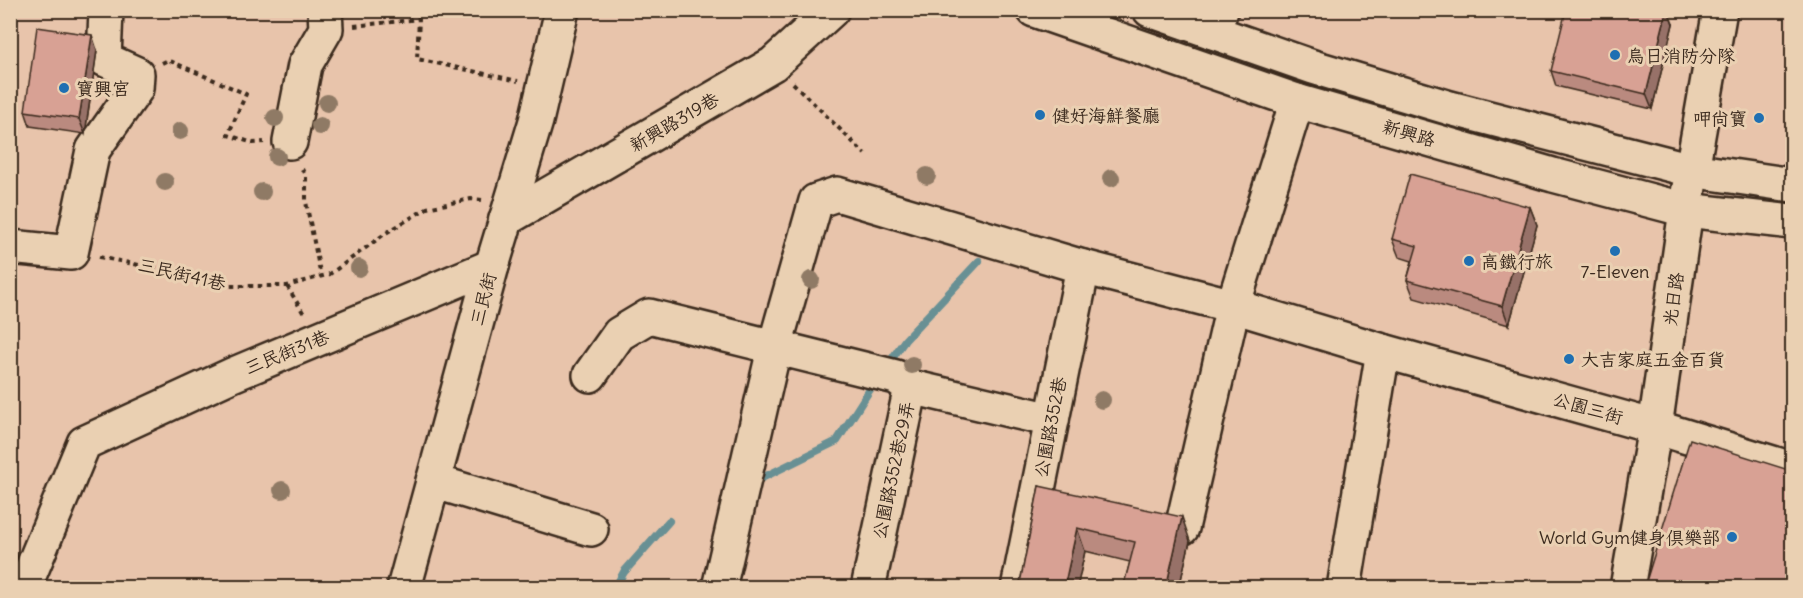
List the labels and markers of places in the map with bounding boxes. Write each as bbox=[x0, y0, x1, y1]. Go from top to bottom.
place label: 烏日消防分隊 bbox=[1627, 44, 1735, 67]
marker: 烏日消防分隊 bbox=[1608, 48, 1622, 62]
place label: 寶興宮 bbox=[76, 77, 130, 100]
marker: 寶興宮 bbox=[57, 81, 71, 95]
place label: 健好海鮮餐廳 bbox=[1052, 104, 1160, 127]
place label: 呷尚寶 bbox=[1693, 107, 1747, 130]
marker: 健好海鮮餐廳 bbox=[1033, 108, 1047, 122]
marker: 呷尚寶 bbox=[1752, 111, 1766, 125]
marker: 7-Eleven bbox=[1608, 244, 1622, 258]
place label: 高鐵行旅 bbox=[1481, 250, 1553, 273]
marker: 高鐵行旅 bbox=[1462, 254, 1476, 268]
place label: 7-Eleven bbox=[1580, 260, 1650, 283]
place label: 大吉家庭五金百貨 bbox=[1581, 348, 1725, 371]
marker: 大吉家庭五金百貨 bbox=[1562, 352, 1576, 366]
place label: World Gym健身俱樂部 bbox=[1539, 526, 1720, 549]
marker: World Gym健身俱樂部 bbox=[1725, 530, 1739, 544]

